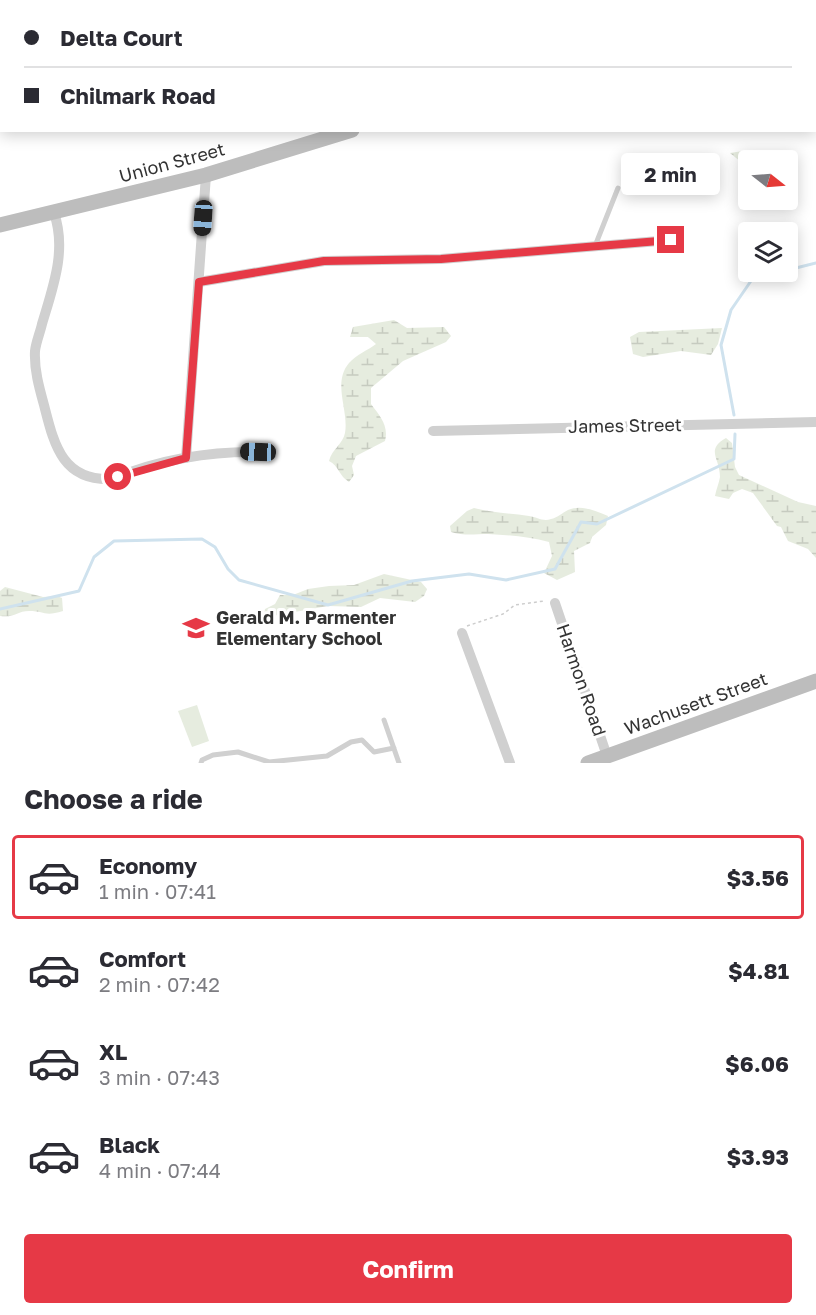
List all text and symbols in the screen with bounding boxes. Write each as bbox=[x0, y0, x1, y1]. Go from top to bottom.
text: Delta Court bbox=[60, 24, 182, 51]
text: Chilmark Road bbox=[60, 82, 216, 109]
street label: Union Street bbox=[116, 137, 227, 187]
north arrow bbox=[738, 150, 798, 210]
map controls bbox=[738, 150, 798, 282]
callout: 2 min bbox=[622, 153, 720, 195]
text: 2 min bbox=[644, 162, 697, 186]
car bbox=[193, 199, 213, 237]
button: layers bbox=[738, 222, 798, 282]
route end bbox=[657, 226, 684, 253]
street label: James Street bbox=[568, 413, 682, 437]
car bbox=[240, 442, 276, 462]
route start bbox=[104, 463, 131, 490]
place label: Gerald M. Parmenter Elementary School bbox=[216, 606, 396, 649]
school or university icon: Gerald M. Parmenter Elementary School bbox=[181, 613, 211, 643]
street label: Harmon Road bbox=[552, 621, 611, 739]
street label: Wachusett Street bbox=[621, 667, 770, 739]
text: Choose a ride bbox=[24, 783, 203, 815]
icon: car bbox=[27, 850, 81, 904]
text: Economy bbox=[99, 852, 197, 879]
text: $3.56 bbox=[726, 864, 789, 891]
text: 1 min · 07:41 bbox=[99, 879, 216, 903]
icon: car bbox=[27, 943, 81, 997]
text: Comfort bbox=[99, 945, 186, 972]
text: $4.81 bbox=[728, 957, 789, 984]
text: 2 min · 07:42 bbox=[99, 972, 220, 996]
icon: car bbox=[27, 1036, 81, 1090]
text: XL bbox=[99, 1038, 127, 1065]
text: $6.06 bbox=[725, 1050, 789, 1077]
text: 3 min · 07:43 bbox=[99, 1065, 220, 1089]
icon: car bbox=[27, 1129, 81, 1183]
text: Black bbox=[99, 1131, 160, 1158]
text: $3.93 bbox=[726, 1143, 789, 1170]
text: 4 min · 07:44 bbox=[99, 1158, 221, 1182]
button: Confirm bbox=[24, 1234, 792, 1303]

